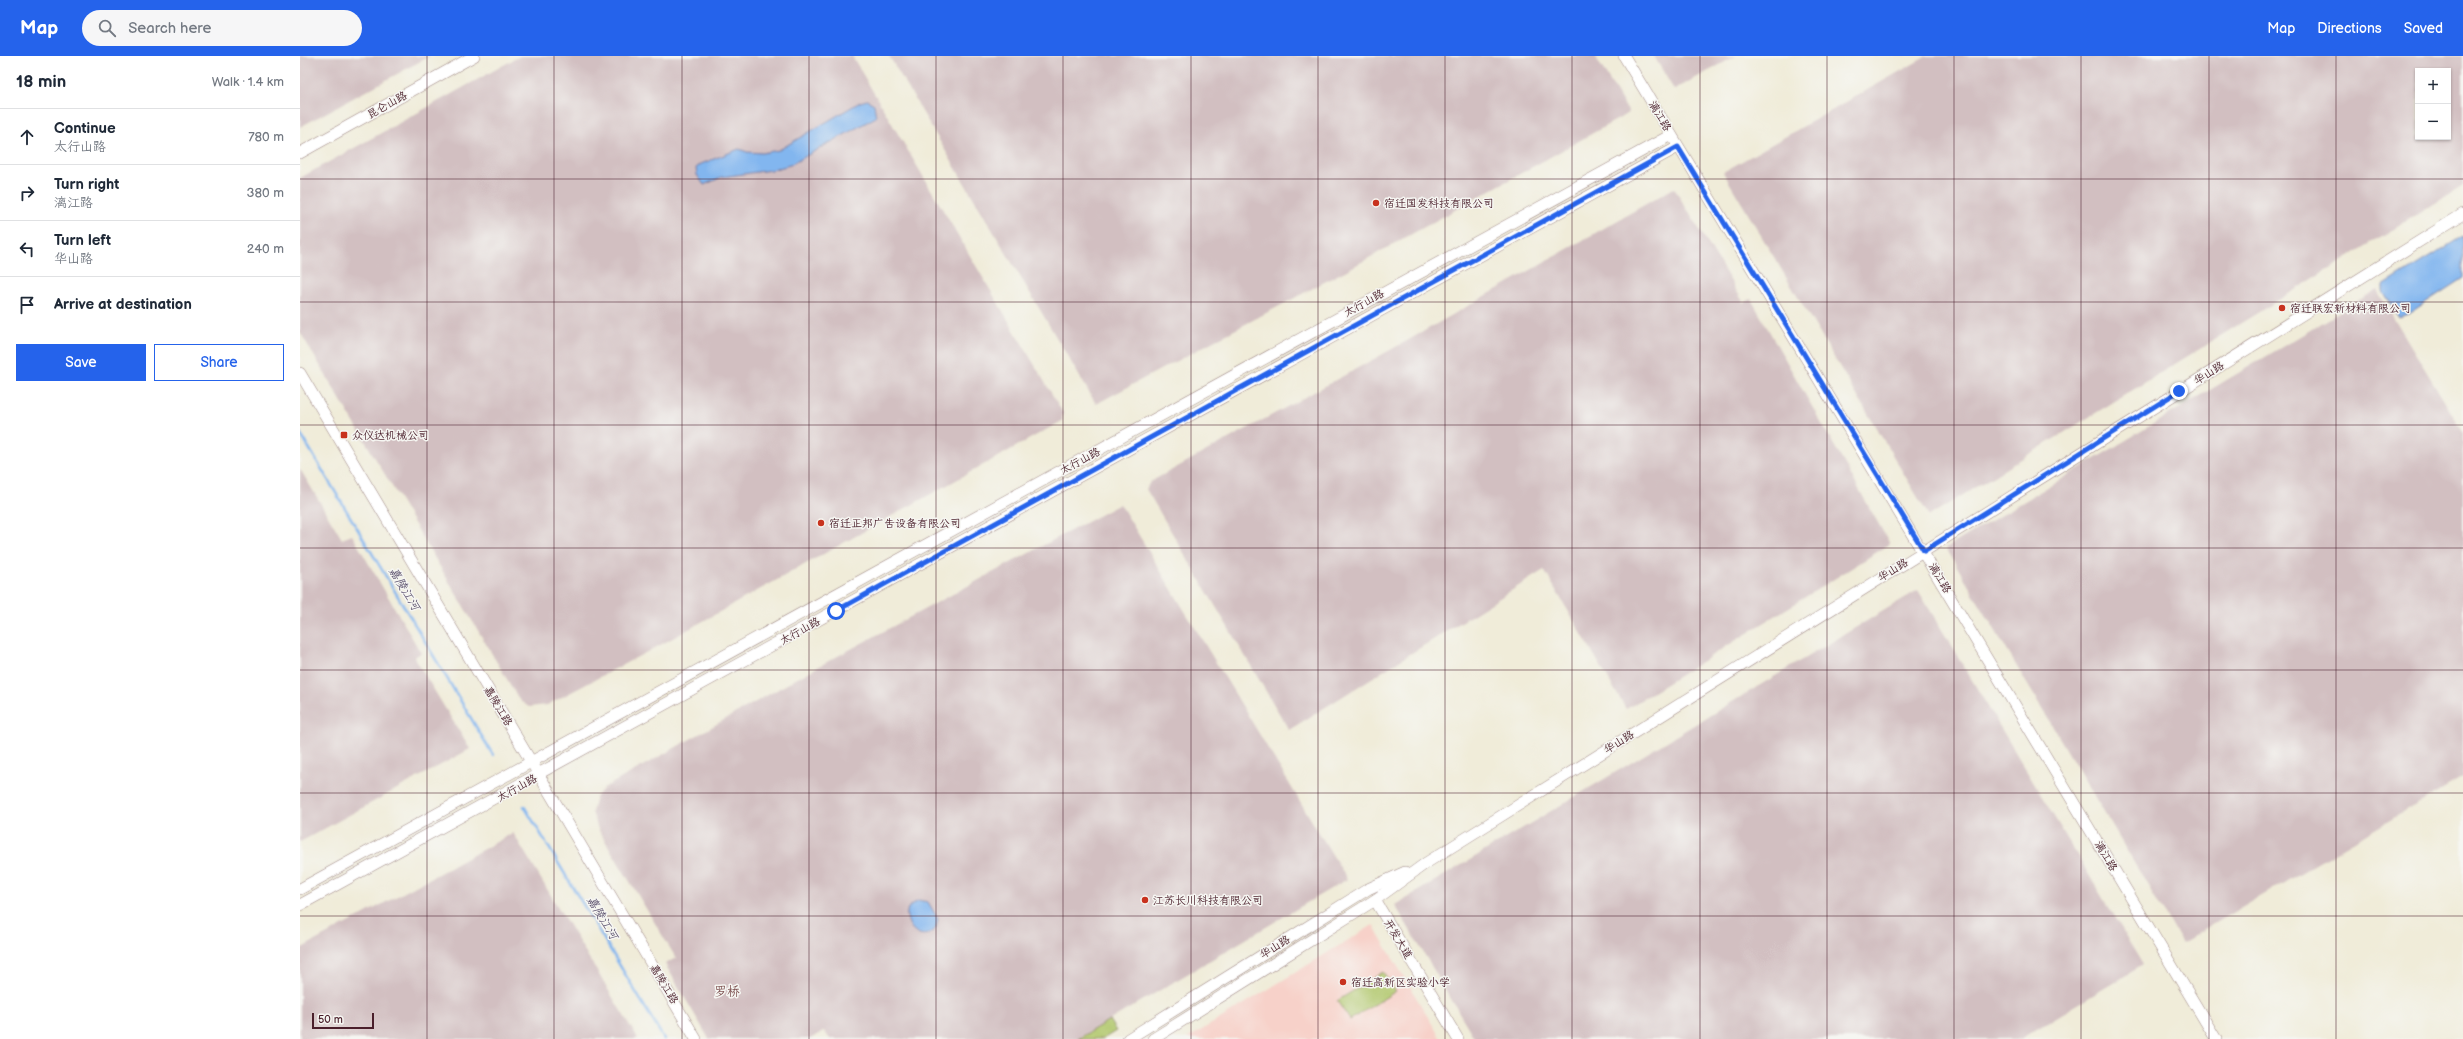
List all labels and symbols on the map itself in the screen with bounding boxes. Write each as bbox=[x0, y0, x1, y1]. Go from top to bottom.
street label: 昆仑山路 bbox=[365, 89, 409, 121]
street label: 漓江路 bbox=[1646, 99, 1674, 133]
place label: 宿迁国发科技有限公司 bbox=[1384, 197, 1494, 210]
marker: 宿迁国发科技有限公司 bbox=[1371, 198, 1381, 208]
street label: 太行山路 bbox=[1342, 287, 1386, 319]
place label: 宿迁联宏新材料有限公司 bbox=[2290, 302, 2411, 315]
marker: 宿迁联宏新材料有限公司 bbox=[2277, 303, 2287, 313]
street label: 华山路 bbox=[2192, 359, 2226, 387]
route end bbox=[2170, 382, 2188, 400]
place label: 众仪达机械公司 bbox=[352, 429, 429, 442]
marker: 众仪达机械公司 bbox=[339, 430, 349, 440]
street label: 太行山路 bbox=[1058, 445, 1102, 477]
place label: 宿迁正邦广告设备有限公司 bbox=[829, 517, 961, 530]
marker: 宿迁正邦广告设备有限公司 bbox=[816, 518, 826, 528]
street label: 华山路 bbox=[1876, 556, 1910, 584]
street label: 漓江路 bbox=[1926, 561, 1954, 595]
water label: 嘉陵江河 bbox=[385, 565, 424, 615]
route start bbox=[827, 602, 845, 620]
street label: 太行山路 bbox=[778, 615, 822, 647]
street label: 嘉陵江路 bbox=[481, 684, 515, 728]
street label: 华山路 bbox=[1602, 728, 1636, 756]
street label: 太行山路 bbox=[495, 772, 539, 804]
street label: 漓江路 bbox=[2092, 839, 2120, 873]
water label: 嘉陵江河 bbox=[583, 894, 622, 944]
place label: 江苏长川科技有限公司 bbox=[1153, 894, 1263, 907]
marker: 江苏长川科技有限公司 bbox=[1140, 895, 1150, 905]
street label: 开发大道 bbox=[1381, 917, 1415, 961]
street label: 华山路 bbox=[1258, 933, 1292, 961]
street label: 嘉陵江路 bbox=[647, 962, 681, 1006]
place label: 宿迁高新区实验小学 bbox=[1351, 976, 1450, 989]
marker: 宿迁高新区实验小学 bbox=[1338, 977, 1348, 987]
district label: 罗桥 bbox=[714, 984, 740, 1000]
scale bar bbox=[312, 1011, 374, 1030]

